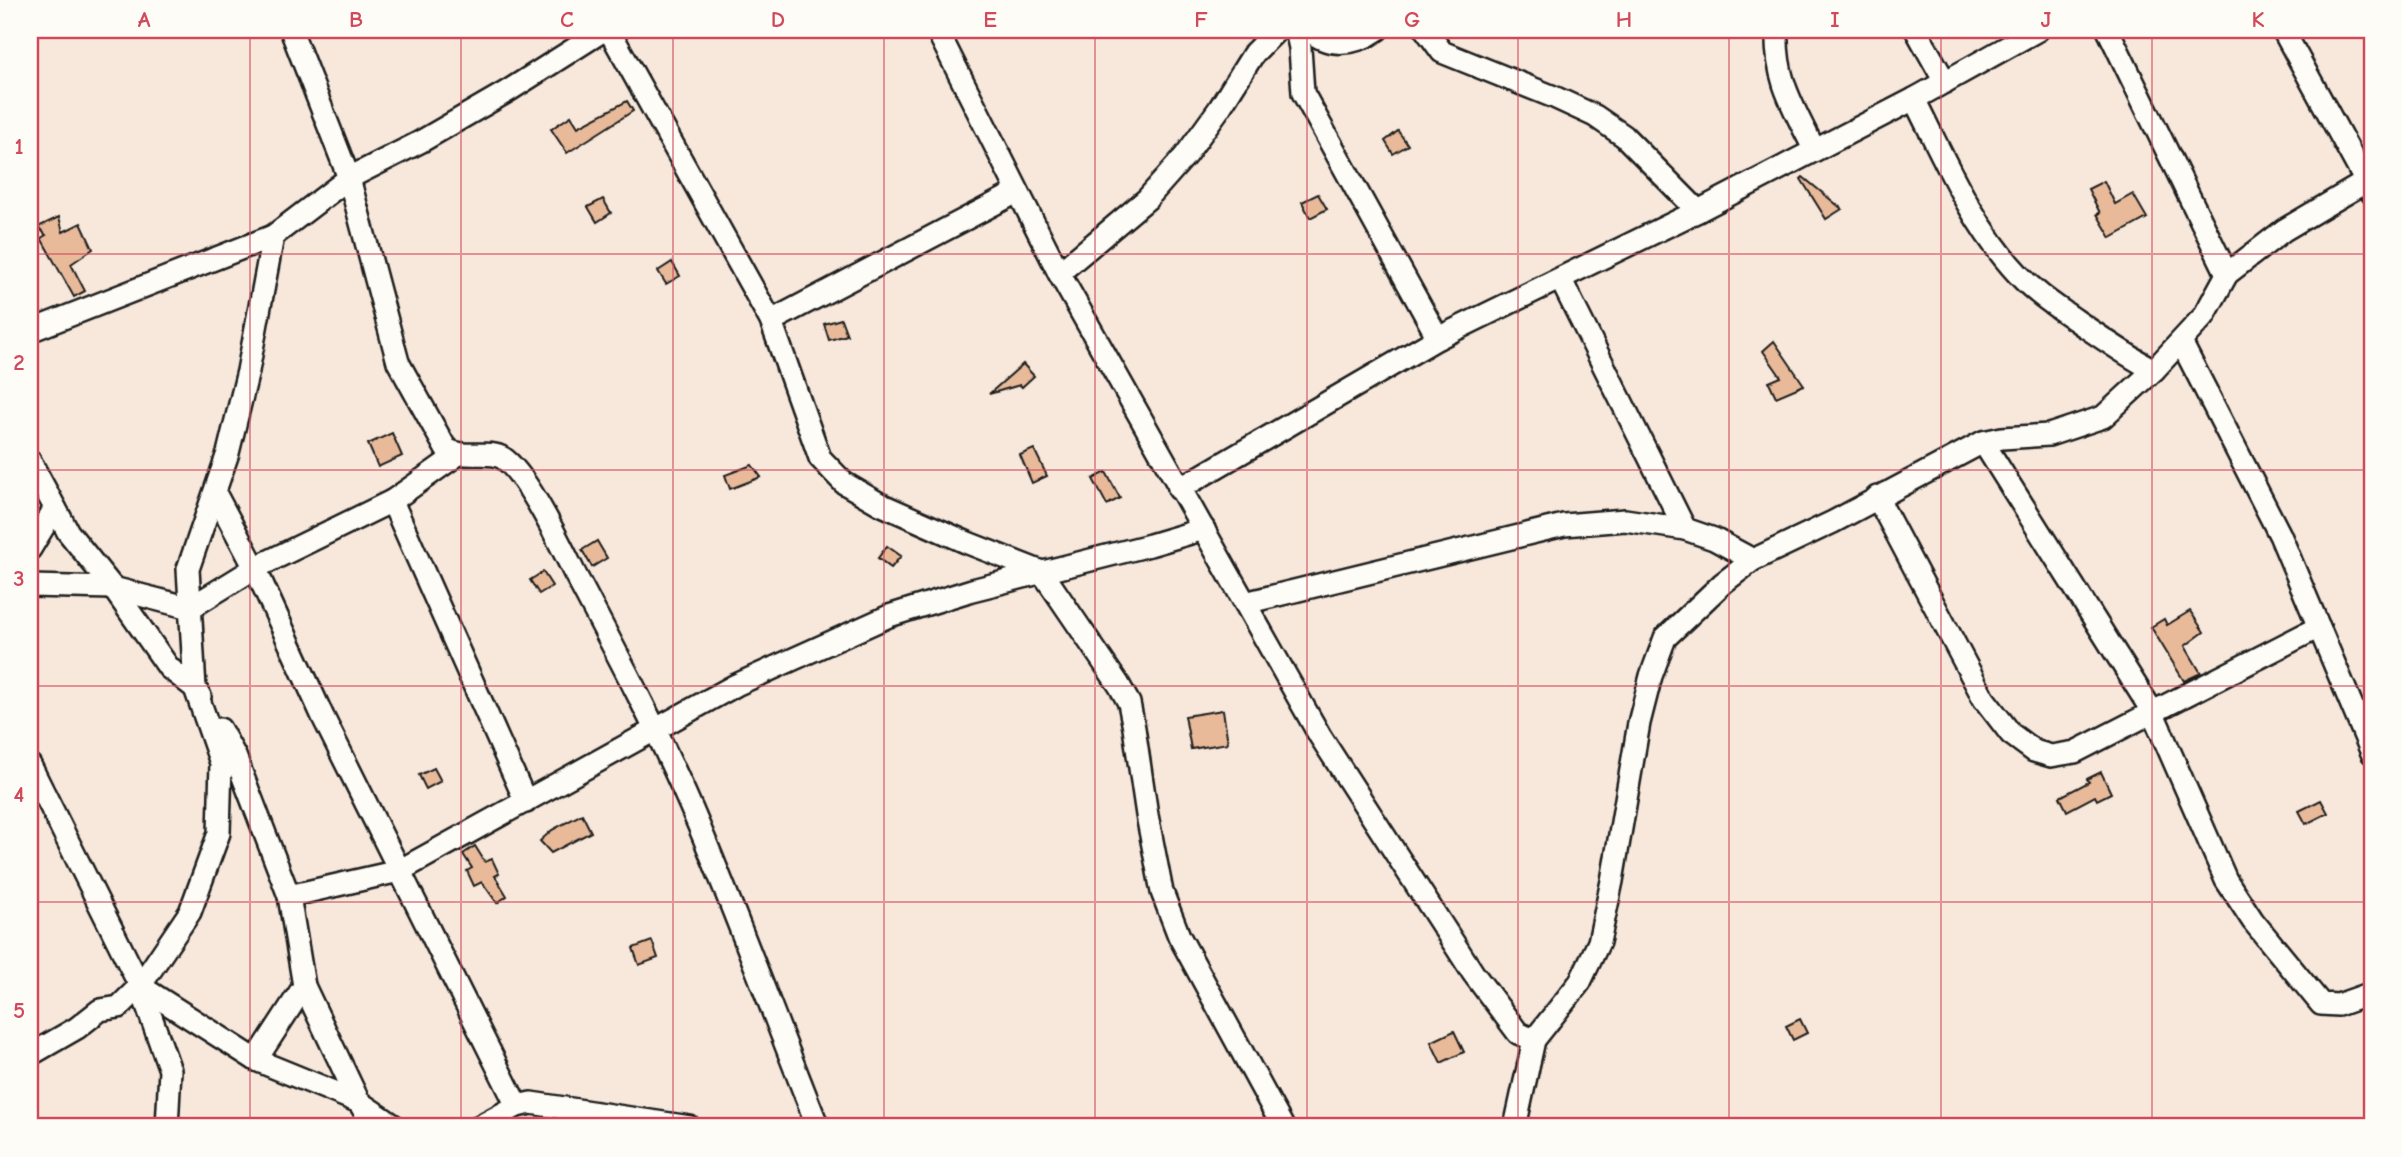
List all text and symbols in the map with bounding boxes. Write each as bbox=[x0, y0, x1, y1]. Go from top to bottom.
text: A bbox=[138, 6, 151, 33]
text: B bbox=[349, 6, 363, 33]
text: C bbox=[560, 6, 574, 33]
text: D bbox=[771, 6, 785, 33]
text: E bbox=[983, 6, 997, 33]
text: F bbox=[1194, 6, 1208, 33]
text: G bbox=[1404, 6, 1420, 33]
text: H bbox=[1616, 6, 1632, 33]
text: I bbox=[1830, 6, 1840, 33]
text: J bbox=[2041, 6, 2052, 33]
text: K bbox=[2252, 6, 2265, 33]
text: 1 bbox=[14, 133, 24, 160]
text: 2 bbox=[13, 349, 25, 376]
text: 3 bbox=[13, 565, 25, 592]
text: 4 bbox=[14, 781, 25, 808]
text: 5 bbox=[13, 997, 25, 1024]

